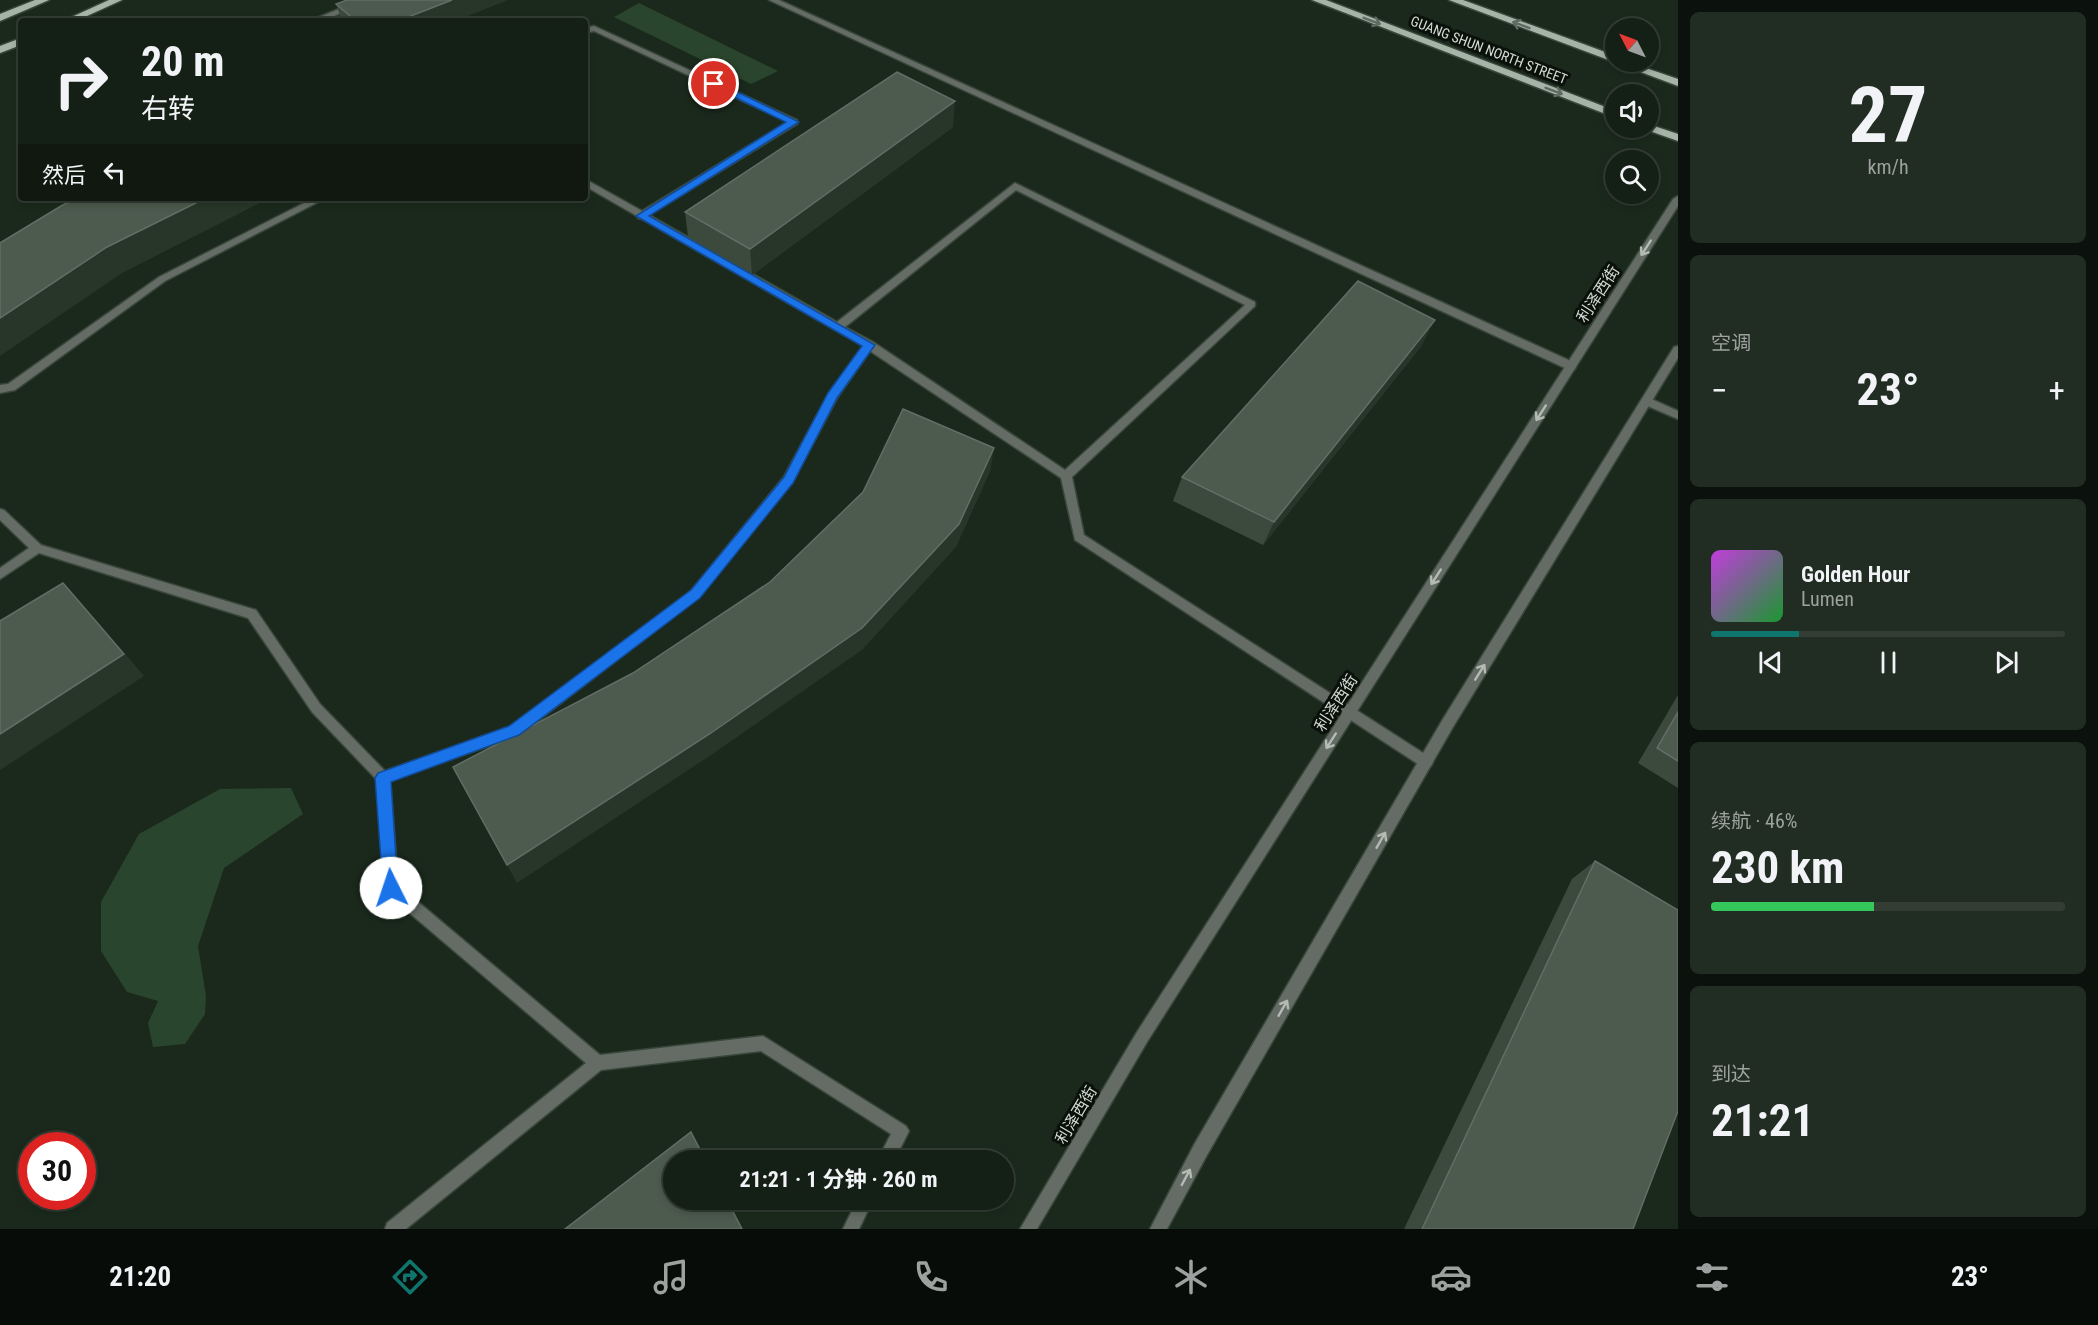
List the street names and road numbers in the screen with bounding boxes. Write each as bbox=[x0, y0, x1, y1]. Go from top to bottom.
street label: GUANG SHUN NORTH STREET bbox=[1408, 13, 1570, 87]
street label: 利泽西街 bbox=[1573, 262, 1623, 326]
street label: 利泽西街 bbox=[1311, 671, 1361, 735]
street label: 利泽西街 bbox=[1051, 1083, 1101, 1147]

